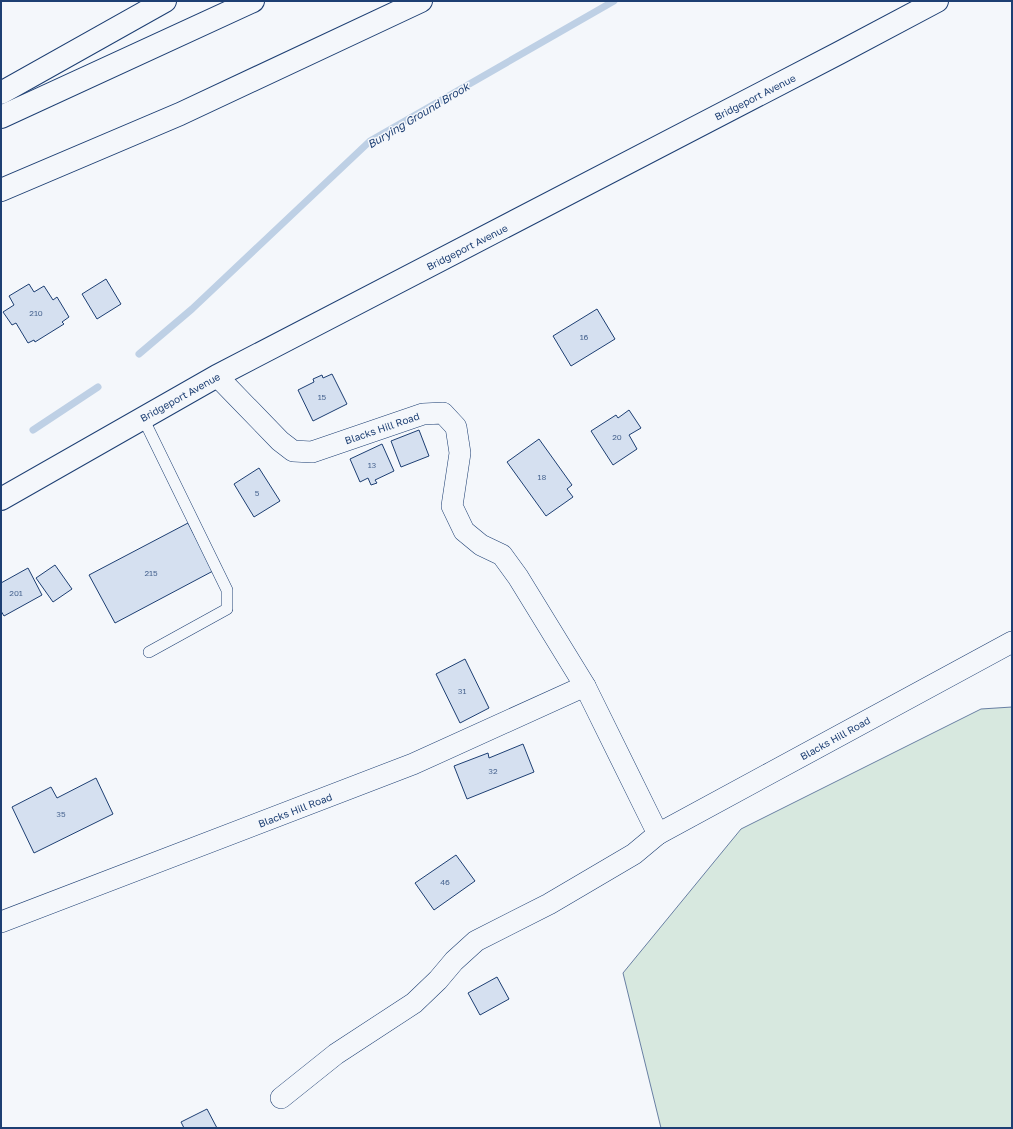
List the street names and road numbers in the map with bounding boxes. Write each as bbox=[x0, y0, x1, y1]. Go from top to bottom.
street label: Bridgeport Avenue bbox=[712, 71, 798, 123]
street label: Bridgeport Avenue bbox=[424, 221, 510, 273]
street label: Bridgeport Avenue bbox=[138, 370, 222, 424]
street label: Blacks Hill Road bbox=[343, 410, 421, 446]
street label: Blacks Hill Road bbox=[798, 714, 872, 762]
street label: Blacks Hill Road bbox=[256, 790, 334, 830]

